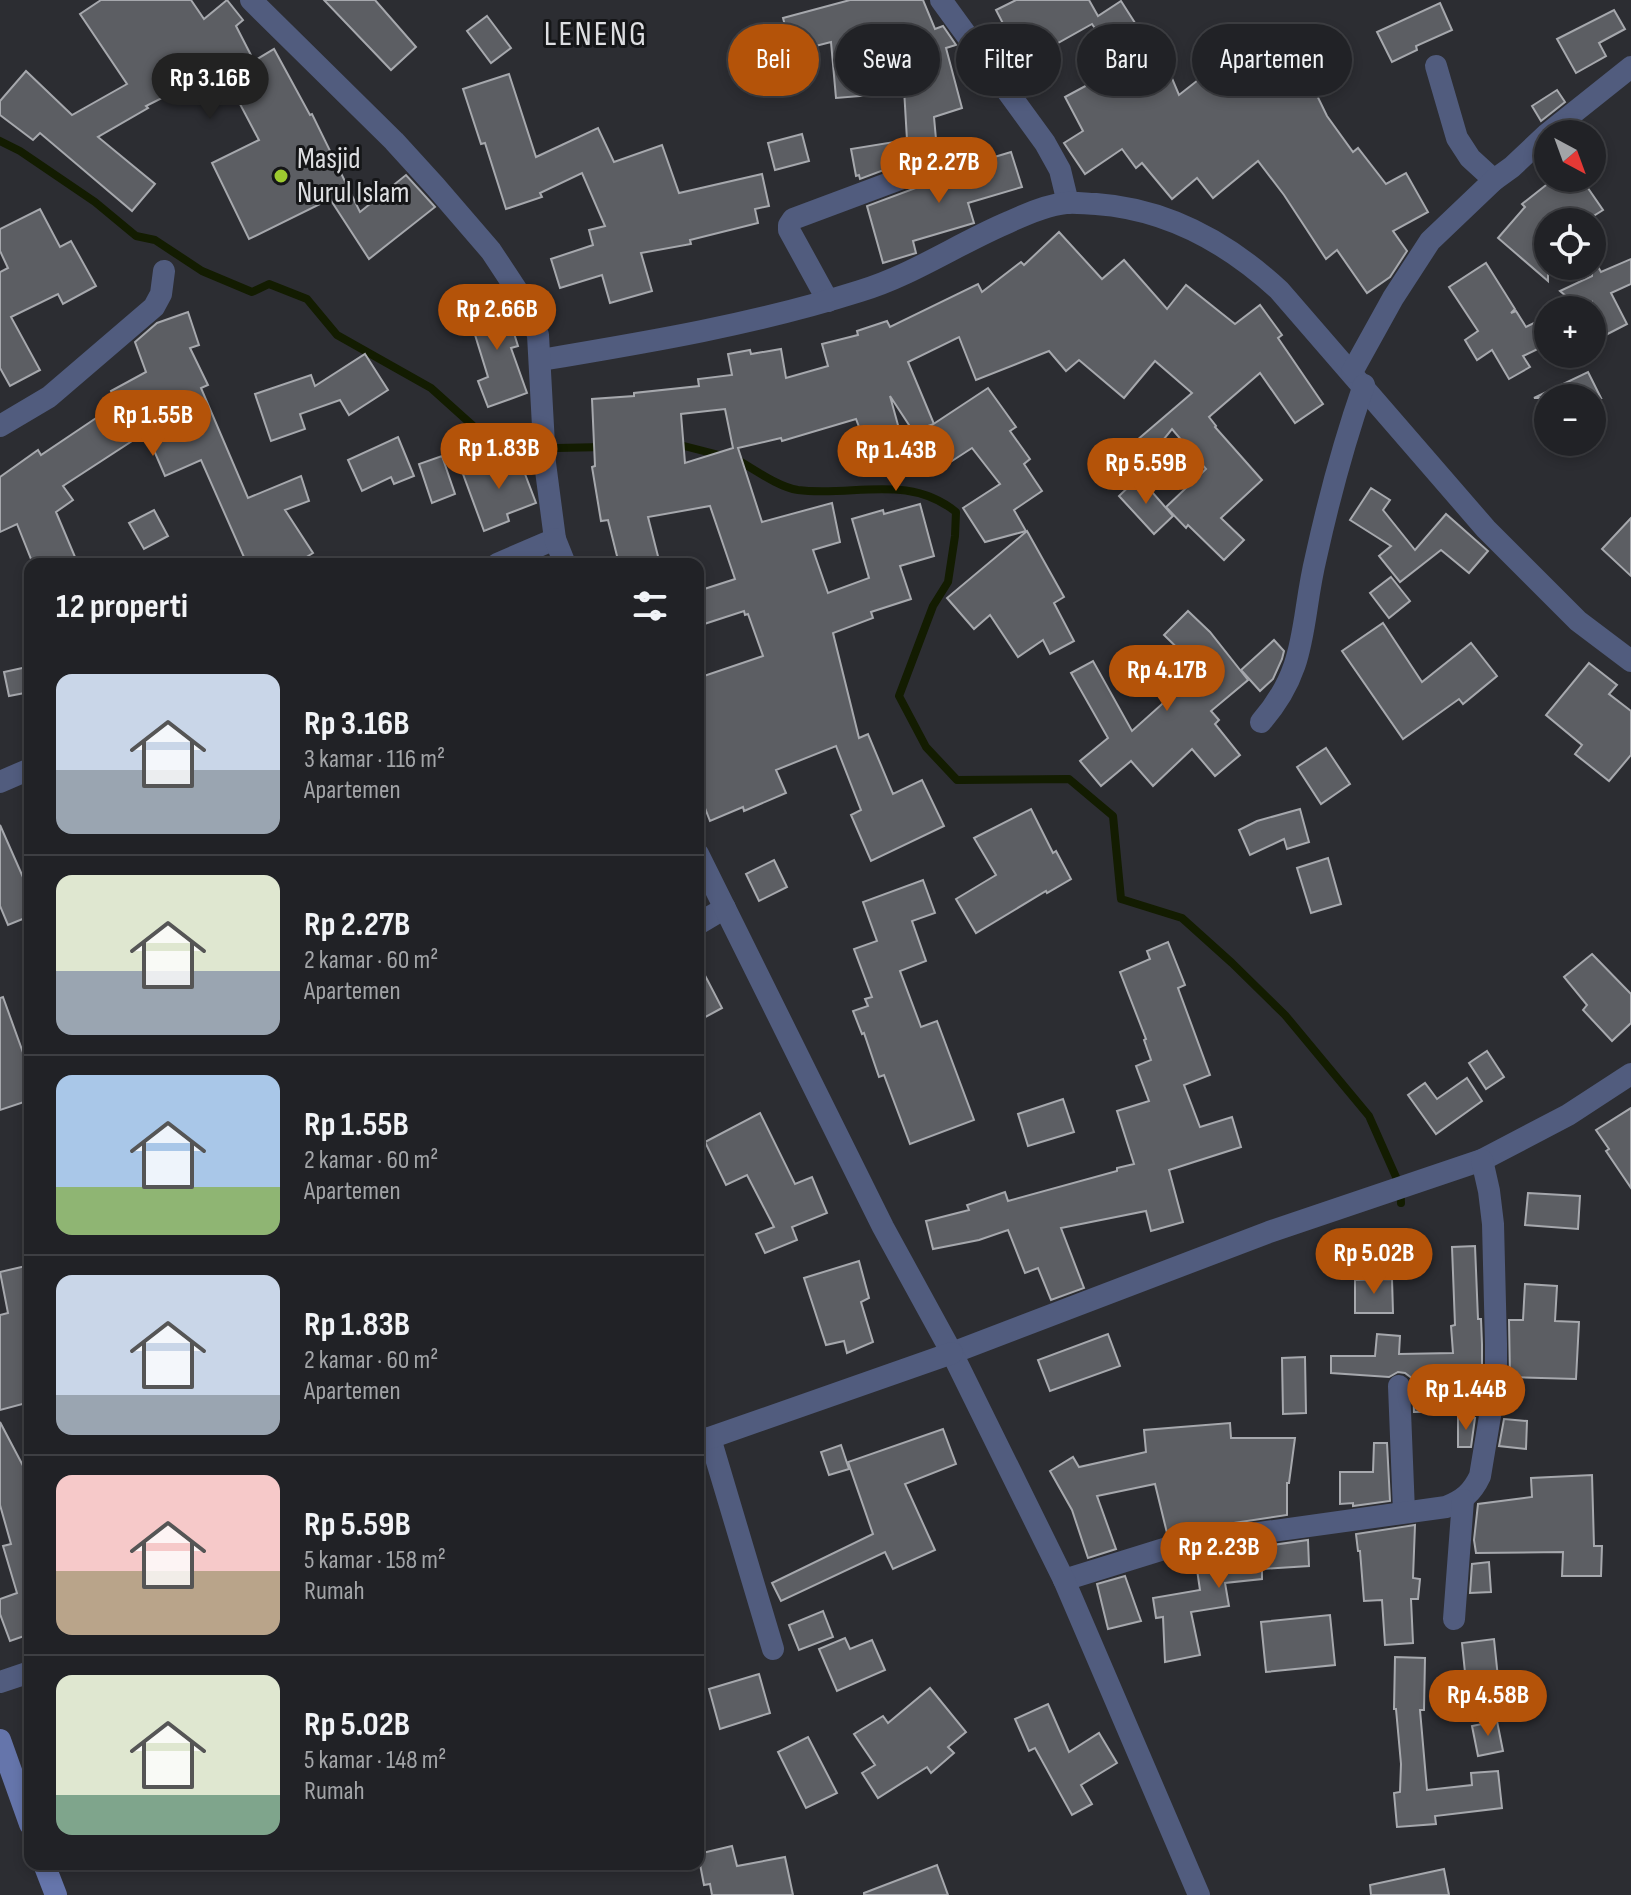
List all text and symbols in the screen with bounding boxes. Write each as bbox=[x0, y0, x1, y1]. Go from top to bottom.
district label: LENENG bbox=[544, 14, 648, 55]
chip: Beli bbox=[728, 24, 819, 96]
chip: Sewa bbox=[835, 24, 940, 96]
chip: Filter bbox=[956, 24, 1061, 96]
chip: Baru bbox=[1077, 24, 1176, 96]
chip: Apartemen bbox=[1192, 24, 1352, 96]
pin: Rp 3.16B bbox=[127, 53, 293, 121]
text: Rp 3.16B bbox=[170, 63, 250, 94]
north arrow bbox=[1534, 120, 1606, 192]
map controls bbox=[1534, 120, 1606, 456]
pin: Rp 2.27B bbox=[856, 137, 1022, 205]
place label: Masjid Nurul Islam bbox=[297, 141, 410, 211]
text: Rp 2.27B bbox=[898, 147, 980, 178]
marker: Masjid Nurul Islam bbox=[272, 167, 290, 185]
button: locate bbox=[1534, 208, 1606, 280]
pin: Rp 2.66B bbox=[414, 284, 580, 352]
text: Rp 2.66B bbox=[456, 294, 538, 325]
button: + bbox=[1534, 296, 1606, 368]
button: − bbox=[1534, 384, 1606, 456]
pin: Rp 1.55B bbox=[70, 390, 236, 458]
text: Rp 1.55B bbox=[113, 400, 193, 431]
pin: Rp 1.83B bbox=[416, 423, 582, 491]
pin: Rp 1.43B bbox=[813, 425, 979, 493]
text: Rp 1.83B bbox=[458, 433, 540, 464]
text: Rp 1.43B bbox=[855, 435, 937, 466]
pin: Rp 5.59B bbox=[1063, 438, 1229, 506]
text: Rp 5.59B bbox=[1105, 448, 1187, 479]
icon: filters bbox=[628, 584, 672, 628]
text: 12 properti bbox=[56, 586, 188, 627]
pin: Rp 4.17B bbox=[1084, 645, 1250, 713]
text: Rp 4.17B bbox=[1127, 655, 1207, 686]
text: Rp 3.16B bbox=[304, 703, 409, 744]
icon: home bbox=[120, 706, 216, 802]
text: 3 kamar · 116 m² bbox=[304, 744, 445, 775]
text: Apartemen bbox=[304, 775, 401, 806]
text: Rp 2.27B bbox=[304, 904, 410, 945]
icon: home bbox=[120, 907, 216, 1003]
text: 2 kamar · 60 m² bbox=[304, 945, 438, 976]
text: Apartemen bbox=[304, 976, 401, 1007]
text: Rp 1.55B bbox=[304, 1104, 409, 1145]
icon: home bbox=[120, 1107, 216, 1203]
text: 2 kamar · 60 m² bbox=[304, 1145, 438, 1176]
text: Apartemen bbox=[304, 1176, 401, 1207]
pin: Rp 5.02B bbox=[1291, 1228, 1457, 1296]
text: Rp 5.02B bbox=[1334, 1238, 1414, 1269]
text: Rp 1.83B bbox=[304, 1304, 410, 1345]
icon: home bbox=[120, 1307, 216, 1403]
text: 2 kamar · 60 m² bbox=[304, 1345, 438, 1376]
pin: Rp 1.44B bbox=[1383, 1364, 1549, 1432]
text: Rp 1.44B bbox=[1425, 1374, 1507, 1405]
text: Apartemen bbox=[304, 1376, 401, 1407]
text: Rp 5.59B bbox=[304, 1504, 411, 1545]
icon: home bbox=[120, 1507, 216, 1603]
pin: Rp 2.23B bbox=[1136, 1522, 1302, 1590]
text: Rp 2.23B bbox=[1178, 1532, 1260, 1563]
text: 5 kamar · 158 m² bbox=[304, 1545, 446, 1576]
text: Rumah bbox=[304, 1576, 365, 1607]
pin: Rp 4.58B bbox=[1405, 1670, 1571, 1738]
text: Rp 4.58B bbox=[1447, 1680, 1529, 1711]
text: Rp 5.02B bbox=[304, 1704, 410, 1745]
icon: home bbox=[120, 1707, 216, 1803]
text: 5 kamar · 148 m² bbox=[304, 1745, 446, 1776]
text: Rumah bbox=[304, 1776, 365, 1807]

